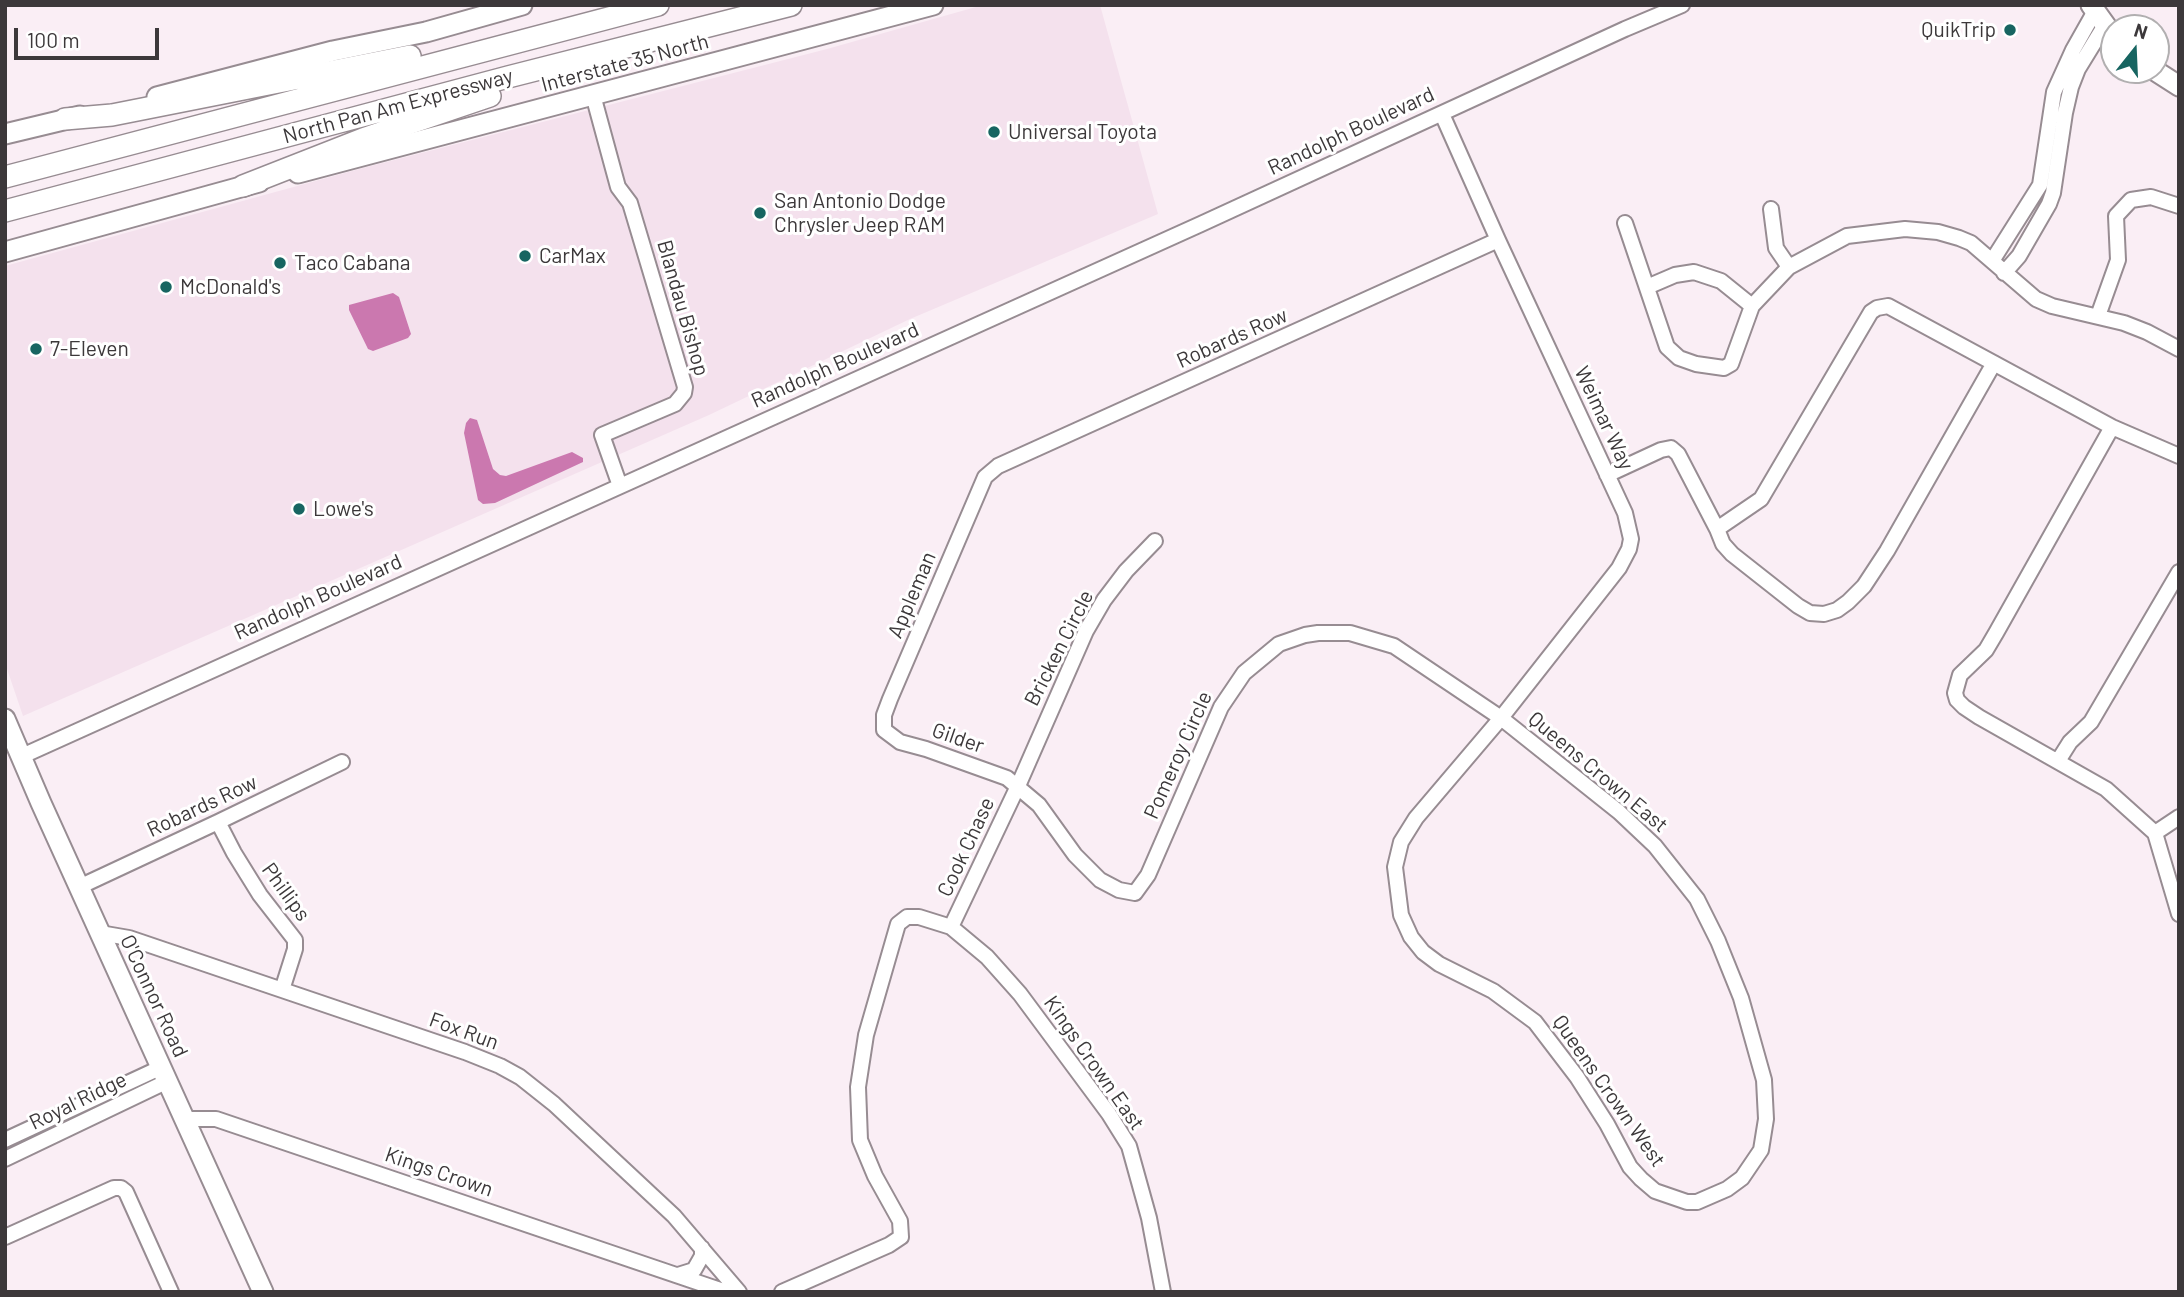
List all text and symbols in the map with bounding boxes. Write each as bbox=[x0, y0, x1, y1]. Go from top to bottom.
scale bar bbox=[18, 14, 163, 58]
north arrow bbox=[2100, 14, 2170, 84]
place label: QuikTrip bbox=[1921, 17, 1996, 43]
text: N bbox=[2131, 18, 2151, 43]
marker: QuikTrip bbox=[2002, 22, 2018, 38]
text: 100 m bbox=[27, 27, 80, 52]
street label: Interstate 35 North bbox=[539, 29, 711, 97]
street label: North Pan Am Expressway bbox=[280, 63, 516, 149]
street label: Randolph Boulevard bbox=[1264, 81, 1438, 181]
place label: Universal Toyota bbox=[1008, 119, 1157, 145]
marker: Universal Toyota bbox=[986, 124, 1002, 140]
place label: San Antonio Dodge Chrysler Jeep RAM bbox=[774, 188, 946, 238]
marker: San Antonio Dodge Chrysler Jeep RAM bbox=[752, 205, 768, 221]
street label: Blandau Bishop bbox=[652, 237, 714, 379]
place label: CarMax bbox=[539, 243, 606, 269]
marker: CarMax bbox=[517, 248, 533, 264]
place label: Taco Cabana bbox=[294, 250, 410, 276]
marker: Taco Cabana bbox=[272, 255, 288, 271]
place label: McDonald's bbox=[180, 274, 281, 300]
marker: McDonald's bbox=[158, 279, 174, 295]
street label: Robards Row bbox=[1173, 302, 1291, 374]
street label: Randolph Boulevard bbox=[747, 317, 923, 413]
place label: 7-Eleven bbox=[50, 336, 129, 362]
marker: 7-Eleven bbox=[28, 341, 44, 357]
street label: Weimar Way bbox=[1569, 362, 1639, 474]
place label: Lowe's bbox=[313, 496, 374, 522]
marker: Lowe's bbox=[291, 501, 307, 517]
street label: Appleman bbox=[883, 548, 941, 642]
street label: Randolph Boulevard bbox=[230, 549, 406, 645]
street label: Bricken Circle bbox=[1019, 586, 1099, 710]
street label: Pomeroy Circle bbox=[1139, 687, 1217, 823]
street label: Queens Crown East bbox=[1523, 706, 1673, 838]
street label: Gilder bbox=[929, 717, 987, 759]
street label: Robards Row bbox=[143, 769, 261, 843]
street label: Cook Chase bbox=[932, 793, 1000, 901]
street label: Phillips bbox=[256, 858, 316, 926]
street label: O'Connor Road bbox=[115, 931, 193, 1061]
street label: Kings Crown East bbox=[1038, 991, 1150, 1135]
street label: Fox Run bbox=[426, 1007, 502, 1055]
street label: Queens Crown West bbox=[1547, 1010, 1671, 1172]
street label: Royal Ridge bbox=[25, 1067, 131, 1135]
street label: Kings Crown bbox=[382, 1142, 496, 1202]

